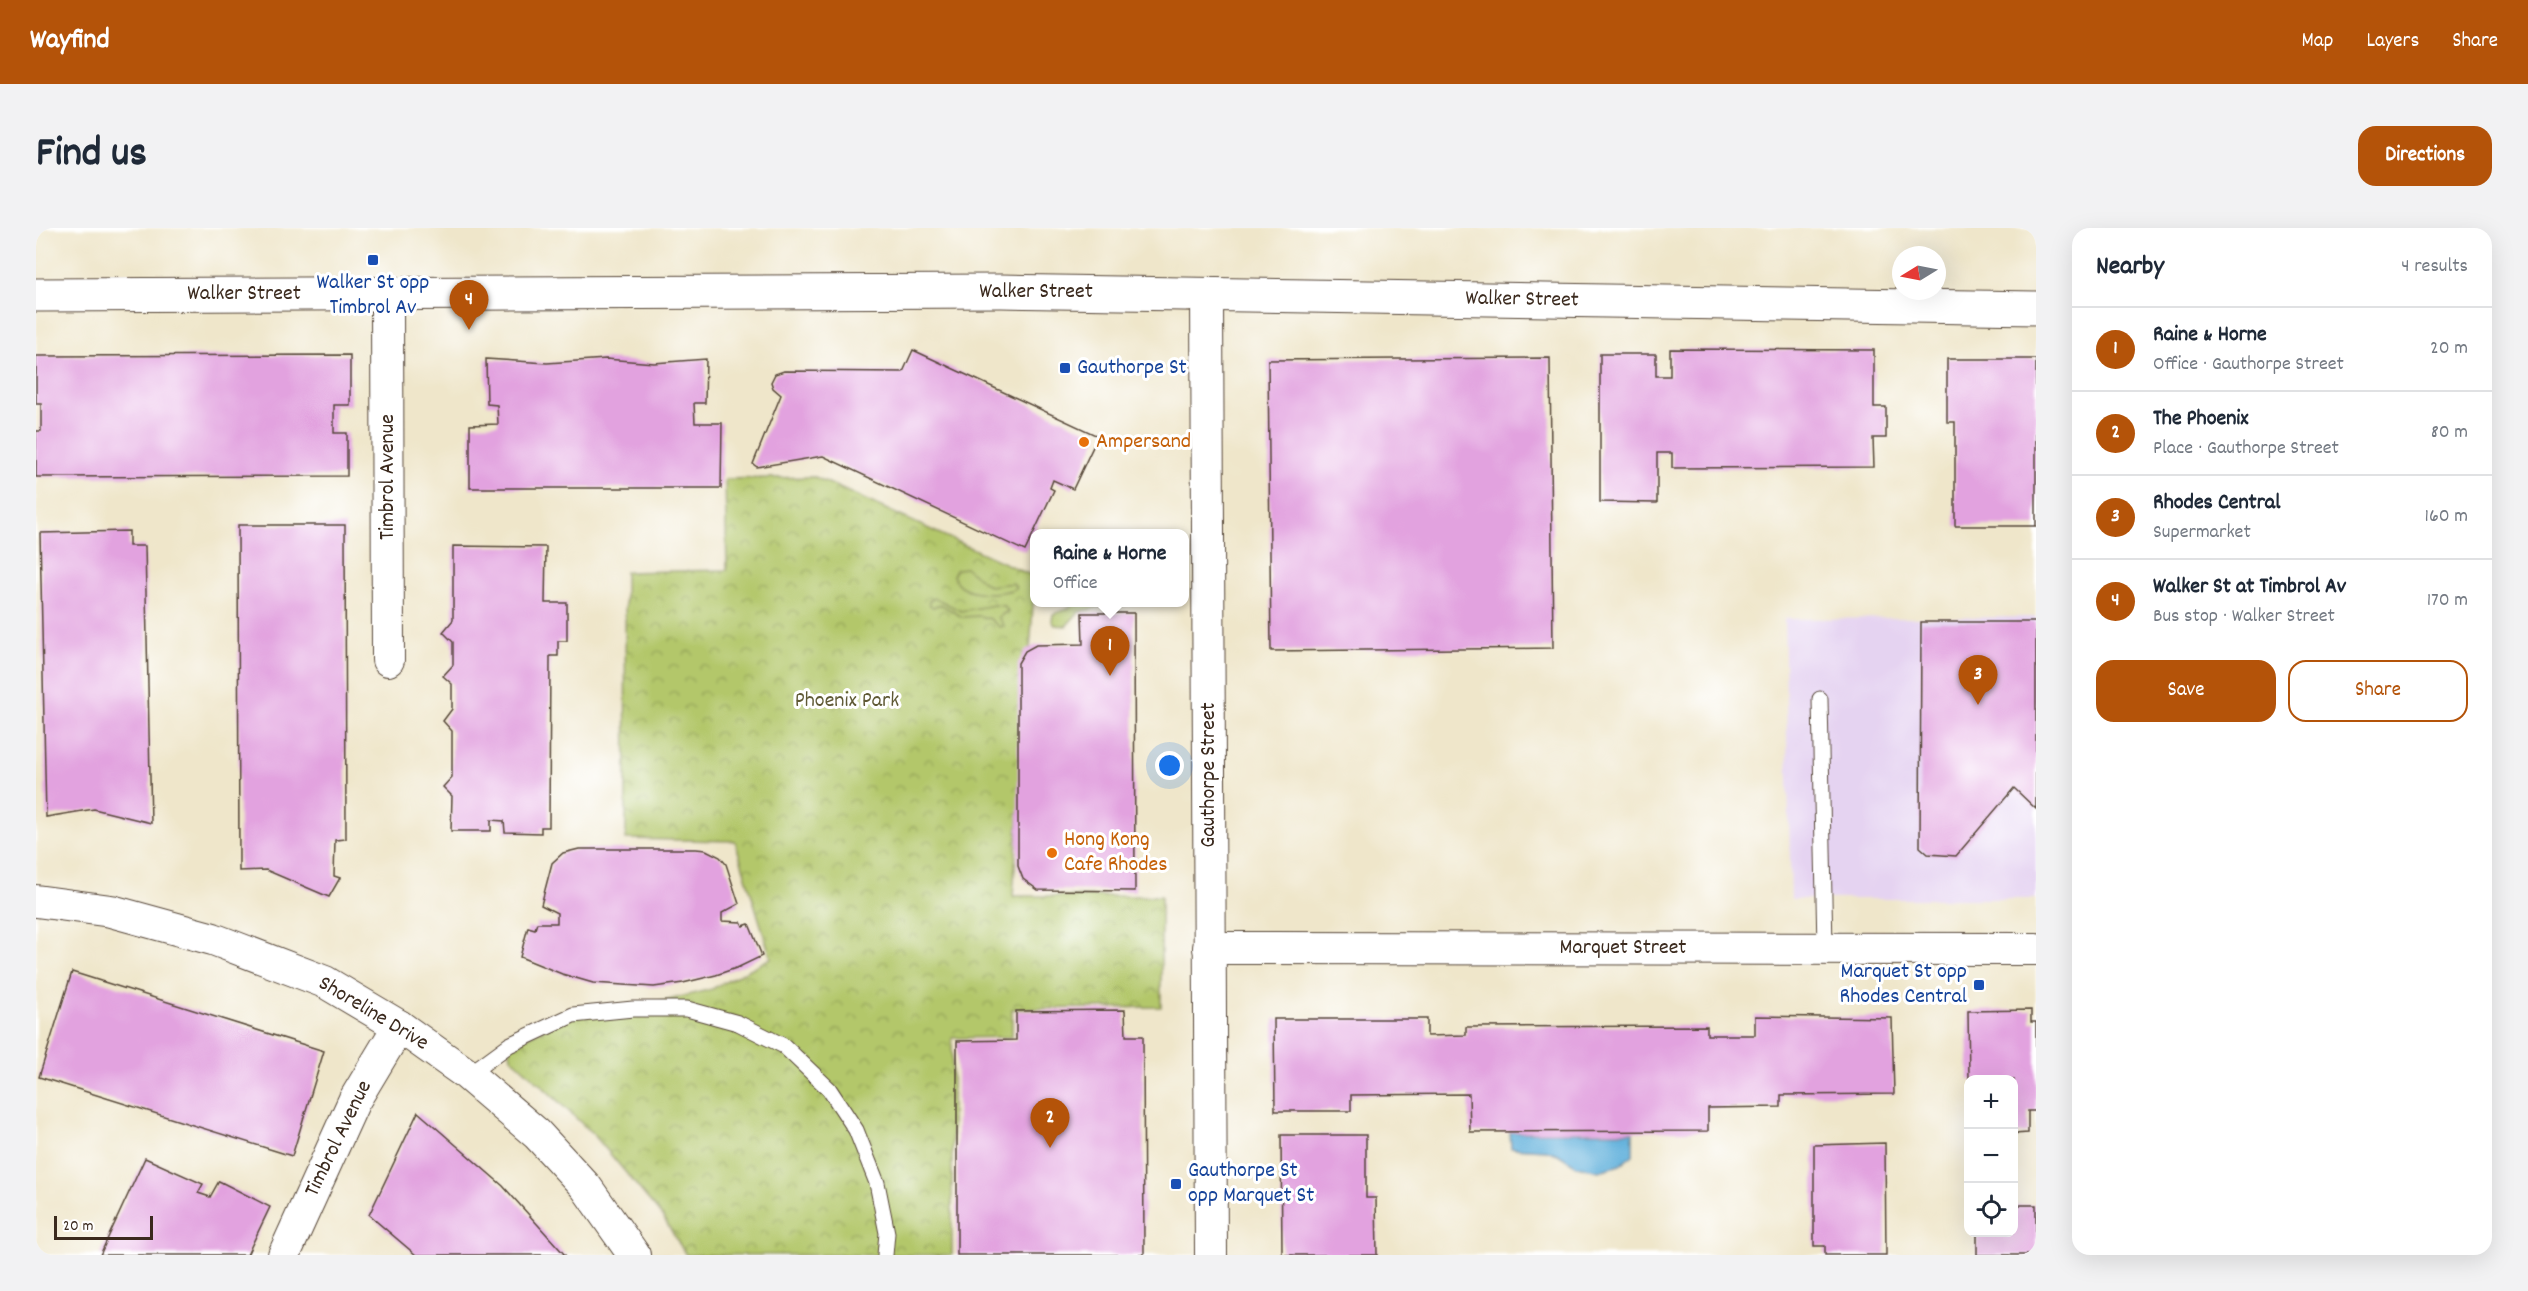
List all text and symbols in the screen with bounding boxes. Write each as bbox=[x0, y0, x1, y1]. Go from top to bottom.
text: Wayfind bbox=[30, 22, 110, 62]
text: Map bbox=[2302, 27, 2333, 57]
text: Layers bbox=[2366, 27, 2419, 57]
text: Share bbox=[2452, 27, 2498, 57]
text: Find us bbox=[36, 126, 147, 186]
button: Directions bbox=[2358, 126, 2492, 186]
north arrow bbox=[1892, 246, 1946, 300]
text: Nearby bbox=[2096, 249, 2164, 286]
marker: Walker St opp Timbrol Av bbox=[366, 253, 380, 267]
text: 4 results bbox=[2401, 253, 2468, 281]
place label: Walker St opp Timbrol Av bbox=[316, 268, 430, 324]
street label: Walker Street bbox=[979, 277, 1093, 308]
street label: Walker Street bbox=[187, 279, 301, 310]
pin: 4 bbox=[450, 280, 488, 330]
street label: Walker Street bbox=[1465, 284, 1579, 316]
text: Raine & Horne bbox=[2153, 320, 2267, 351]
text: 1 bbox=[2113, 335, 2118, 363]
text: 20 m bbox=[2430, 335, 2468, 363]
text: Office · Gauthorpe Street bbox=[2153, 351, 2344, 379]
place label: Gauthorpe St bbox=[1077, 353, 1187, 384]
marker: Gauthorpe St bbox=[1058, 361, 1072, 375]
text: The Phoenix bbox=[2153, 404, 2248, 435]
street label: Timbrol Avenue bbox=[373, 414, 404, 540]
text: 2 bbox=[2111, 419, 2120, 447]
text: 80 m bbox=[2431, 419, 2468, 447]
place label: Ampersand bbox=[1096, 427, 1191, 458]
marker: Ampersand bbox=[1077, 435, 1091, 449]
text: Place · Gauthorpe Street bbox=[2153, 435, 2339, 463]
text: Rhodes Central bbox=[2153, 488, 2280, 519]
text: 3 bbox=[2111, 503, 2120, 531]
text: 160 m bbox=[2425, 503, 2468, 531]
text: Supermarket bbox=[2153, 519, 2251, 547]
popup bbox=[1030, 529, 1189, 607]
text: Raine & Horne bbox=[1053, 539, 1166, 570]
text: Office bbox=[1053, 570, 1098, 598]
text: Walker St at Timbrol Av bbox=[2153, 572, 2346, 603]
text: 4 bbox=[2111, 587, 2120, 615]
text: 170 m bbox=[2427, 587, 2468, 615]
text: Bus stop · Walker Street bbox=[2153, 603, 2335, 631]
pin: 1 bbox=[1090, 626, 1130, 676]
pin: 3 bbox=[1958, 656, 1998, 705]
button: Save bbox=[2096, 660, 2276, 722]
button: Share bbox=[2288, 660, 2468, 722]
park label: Phoenix Park bbox=[795, 686, 899, 717]
street label: Gauthorpe Street bbox=[1194, 702, 1225, 848]
your location bbox=[1155, 751, 1184, 780]
place label: Hong Kong Cafe Rhodes bbox=[1064, 825, 1168, 881]
marker: Hong Kong Cafe Rhodes bbox=[1045, 846, 1059, 860]
street label: Marquet Street bbox=[1560, 933, 1686, 964]
place label: Marquet St opp Rhodes Central bbox=[1840, 957, 1967, 1013]
street label: Shoreline Drive bbox=[312, 969, 434, 1059]
marker: Marquet St opp Rhodes Central bbox=[1972, 978, 1986, 992]
map controls bbox=[1964, 1075, 2018, 1237]
button: + bbox=[1964, 1075, 2018, 1129]
street label: Timbrol Avenue bbox=[297, 1076, 381, 1202]
pin: 2 bbox=[1030, 1098, 1070, 1148]
button: − bbox=[1964, 1129, 2018, 1183]
place label: Gauthorpe St opp Marquet St bbox=[1188, 1156, 1314, 1212]
marker: Gauthorpe St opp Marquet St bbox=[1169, 1177, 1183, 1191]
button: locate bbox=[1964, 1183, 2018, 1237]
scale bar bbox=[54, 1213, 153, 1240]
text: 20 m bbox=[63, 1215, 93, 1238]

